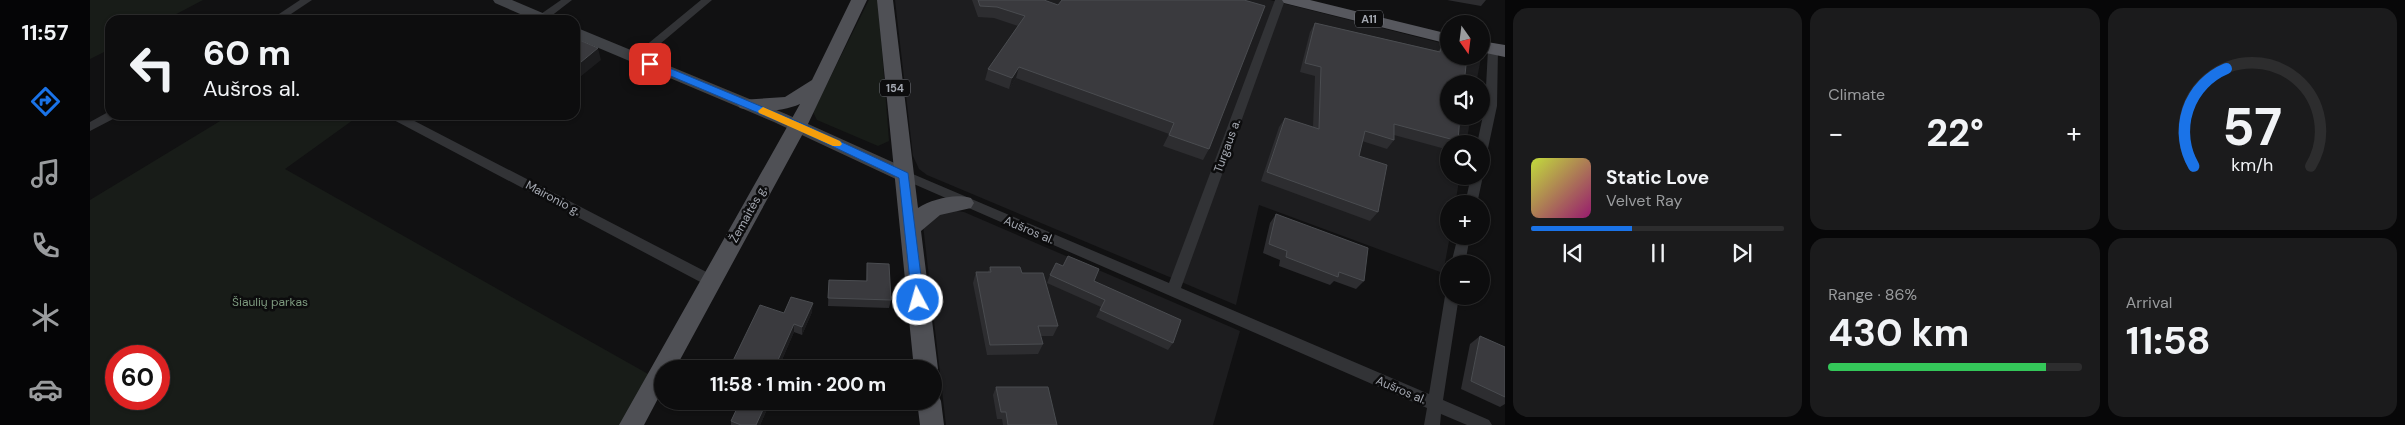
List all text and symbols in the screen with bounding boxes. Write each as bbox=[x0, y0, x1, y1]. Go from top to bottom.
road number: A11 bbox=[1355, 10, 1383, 28]
north arrow bbox=[1440, 15, 1490, 65]
map controls bbox=[1440, 15, 1490, 305]
text: 11:57 bbox=[22, 18, 68, 47]
text: 60 m bbox=[203, 30, 291, 76]
icon: left bbox=[120, 35, 185, 100]
pin bbox=[629, 43, 671, 85]
icon: arrive bbox=[636, 50, 664, 78]
text: Aušros al. bbox=[203, 74, 300, 103]
button: sound bbox=[1440, 75, 1490, 125]
road number: 154 bbox=[880, 80, 910, 96]
icon: directions bbox=[28, 84, 63, 119]
text: Climate bbox=[1828, 84, 1885, 105]
text: 57 bbox=[2222, 93, 2282, 161]
text: 22° bbox=[1926, 108, 1984, 158]
text: − bbox=[1828, 115, 1844, 152]
text: + bbox=[2066, 115, 2082, 152]
street label: Turgaus a. bbox=[1210, 117, 1244, 175]
button: search bbox=[1440, 135, 1490, 185]
text: km/h bbox=[2231, 153, 2273, 177]
icon: music bbox=[28, 156, 63, 191]
text: Static Love bbox=[1606, 165, 1709, 190]
street label: Maironio g. bbox=[523, 177, 583, 219]
street label: Žemaitės g. bbox=[726, 183, 770, 245]
text: Velvet Ray bbox=[1606, 190, 1682, 211]
button: + bbox=[1440, 195, 1490, 245]
street label: Aušros al. bbox=[1002, 212, 1056, 248]
icon: phone bbox=[28, 228, 63, 263]
icon: previous bbox=[1559, 239, 1587, 267]
icon: pause bbox=[1644, 239, 1672, 267]
icon: next bbox=[1728, 239, 1756, 267]
button: − bbox=[1440, 255, 1490, 305]
position arrow bbox=[891, 273, 943, 325]
text: Range · 86% bbox=[1828, 284, 1917, 305]
text: Arrival bbox=[2126, 292, 2172, 313]
park label: Šiaulių parkas bbox=[232, 294, 308, 310]
icon: climate bbox=[28, 300, 63, 335]
text: 430 km bbox=[1828, 308, 1969, 358]
text: 11:58 bbox=[2126, 316, 2211, 366]
speed limit sign: 60 bbox=[105, 345, 170, 410]
icon: car bbox=[28, 372, 63, 407]
text: 11:58 · 1 min · 200 m bbox=[710, 372, 886, 397]
street label: Aušros al. bbox=[1374, 372, 1428, 408]

